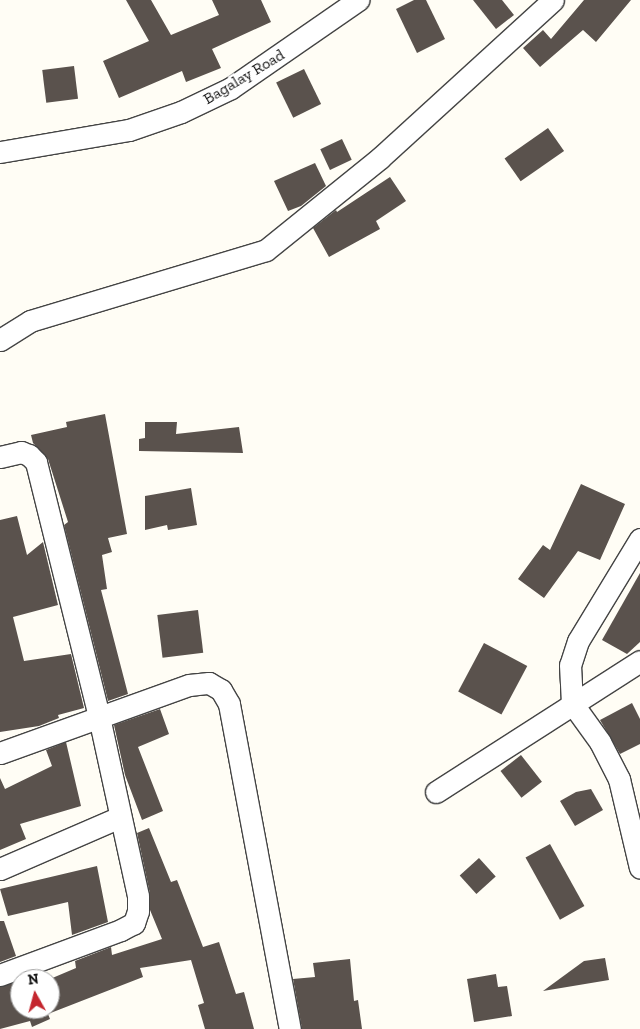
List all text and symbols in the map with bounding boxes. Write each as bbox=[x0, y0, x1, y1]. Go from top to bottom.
street label: Bagalay Road bbox=[200, 45, 288, 109]
north arrow bbox=[10, 969, 60, 1019]
text: N bbox=[27, 971, 40, 989]

